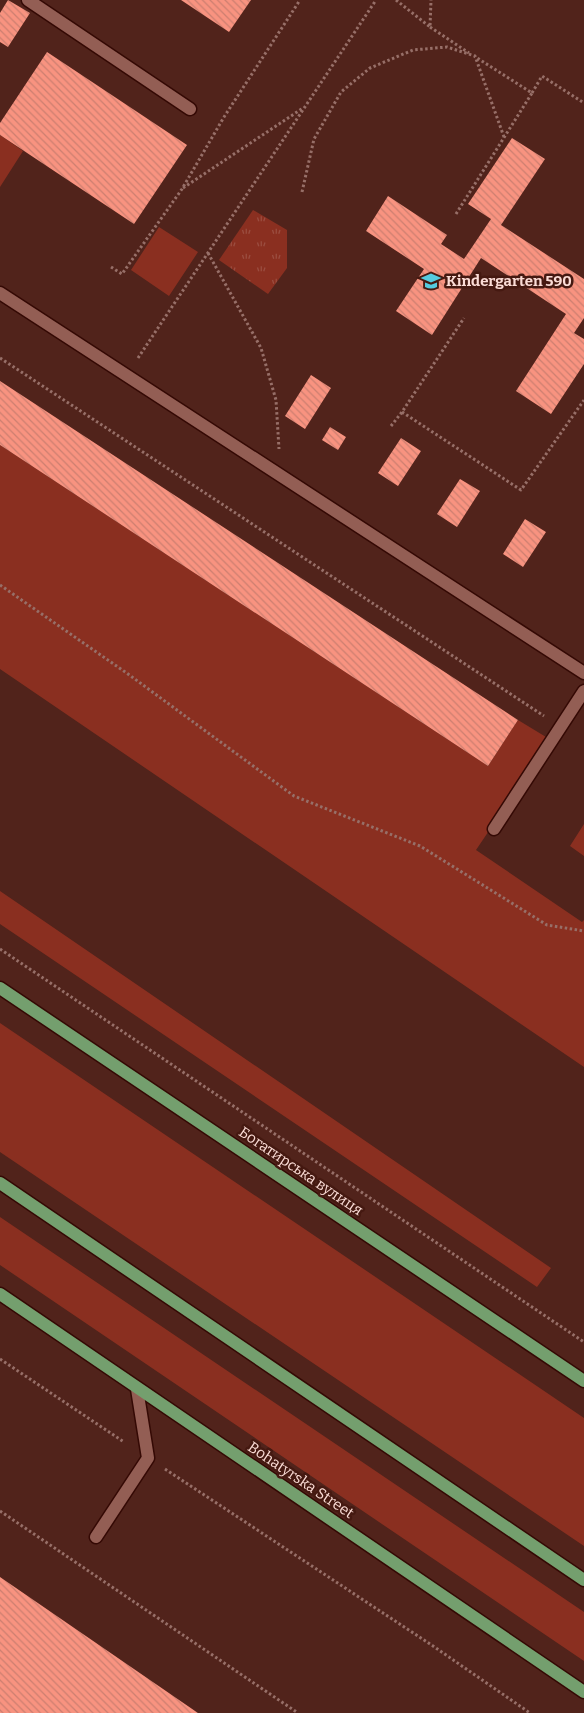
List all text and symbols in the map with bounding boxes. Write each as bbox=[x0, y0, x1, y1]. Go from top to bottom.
school or university icon: Kindergarten 590 bbox=[420, 270, 442, 292]
place label: Kindergarten 590 bbox=[446, 272, 572, 290]
street label: Богатирська вулиця bbox=[236, 1123, 366, 1219]
street label: Bohatyrska Street bbox=[245, 1438, 358, 1522]

